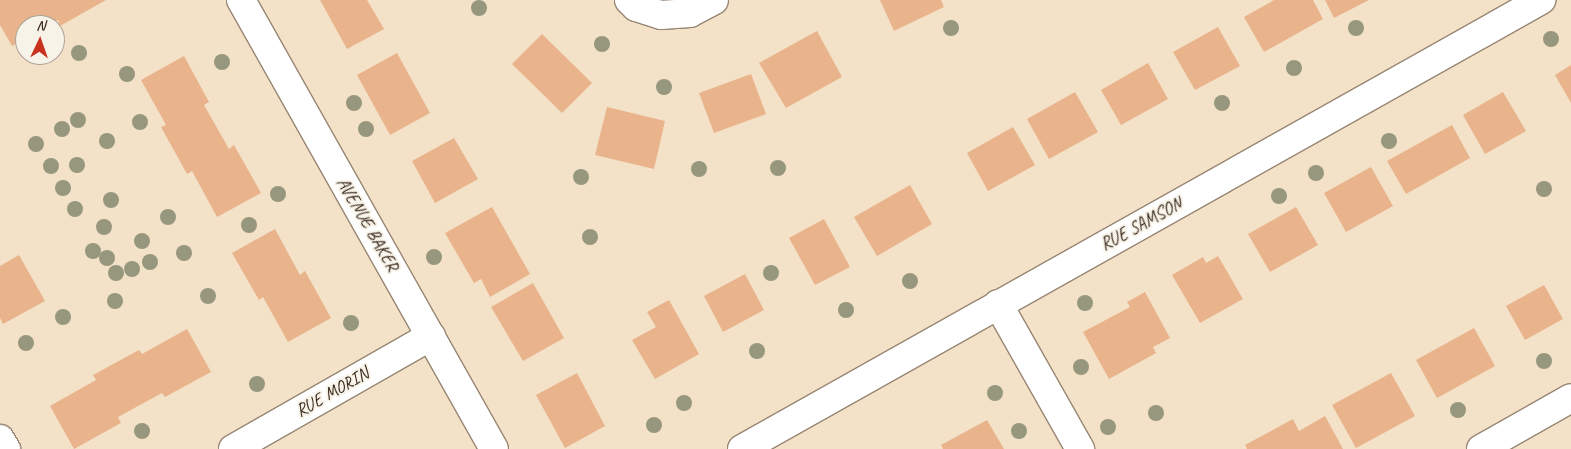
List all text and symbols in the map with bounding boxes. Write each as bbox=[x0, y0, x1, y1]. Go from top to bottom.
north arrow bbox=[15, 15, 65, 65]
text: N bbox=[36, 17, 46, 34]
street label: AVENUE BAKER bbox=[332, 173, 404, 275]
street label: RUE SAMSON bbox=[1096, 193, 1186, 255]
street label: RUE MORIN bbox=[292, 363, 372, 421]

